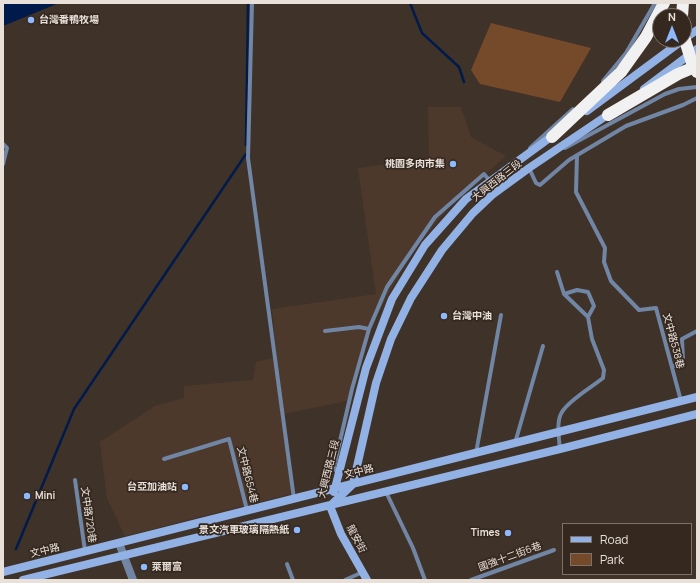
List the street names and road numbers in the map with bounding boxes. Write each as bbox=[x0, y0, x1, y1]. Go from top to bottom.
street label: 大興西路三段 bbox=[470, 158, 524, 204]
street label: 文中路538巷 bbox=[660, 312, 686, 370]
street label: 大興西路三段 bbox=[316, 438, 342, 500]
street label: 文中路654巷 bbox=[234, 445, 260, 505]
street label: 文中路 bbox=[343, 463, 375, 481]
street label: 文中路720巷 bbox=[78, 486, 98, 544]
street label: 龍安街 bbox=[344, 523, 368, 555]
street label: 國強十二街6巷 bbox=[477, 540, 543, 574]
street label: 文中路 bbox=[29, 542, 61, 560]

